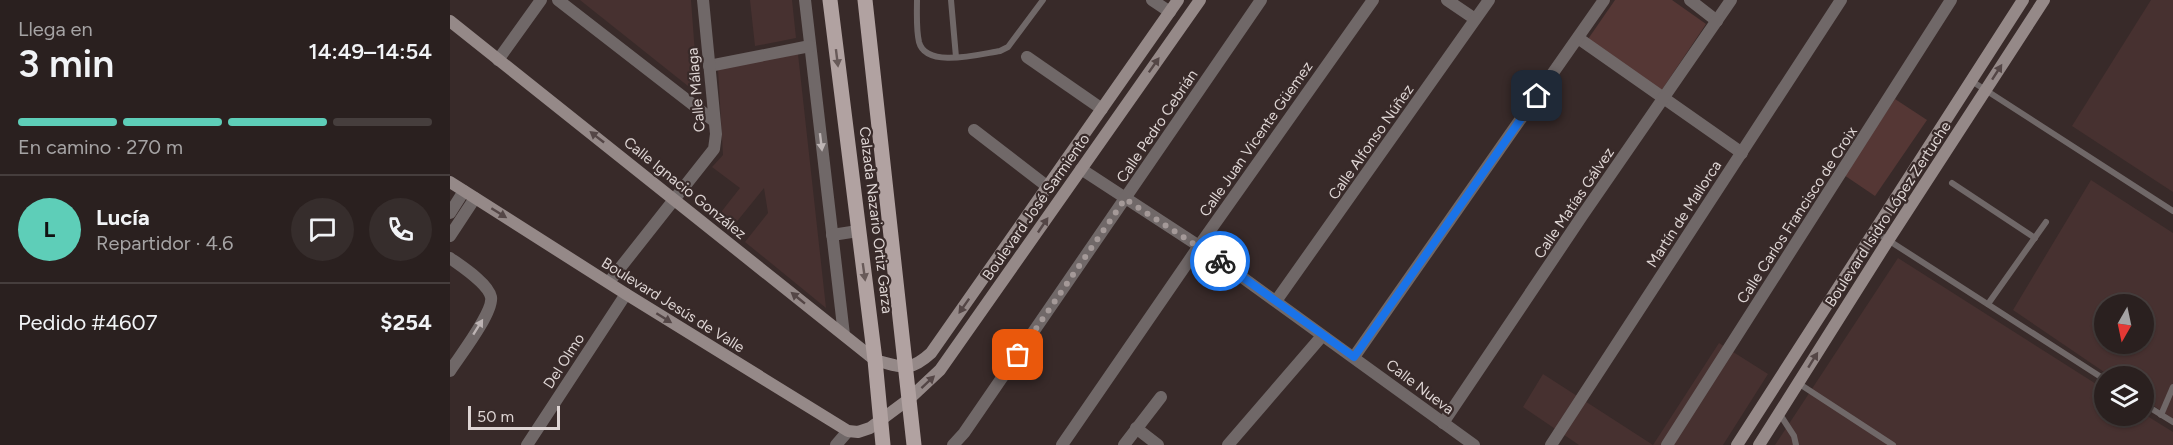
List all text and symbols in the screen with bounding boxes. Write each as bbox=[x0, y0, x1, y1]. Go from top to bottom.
text: Llega en bbox=[18, 17, 93, 41]
text: 14:49–14:54 bbox=[308, 38, 432, 65]
text: 3 min bbox=[18, 40, 114, 87]
street label: Calle Málaga bbox=[683, 47, 709, 133]
one-way arrow bbox=[832, 49, 842, 68]
one-way arrow bbox=[1148, 57, 1160, 73]
street label: Calle Juan Vicente Güemez bbox=[1196, 58, 1316, 220]
one-way arrow bbox=[1991, 64, 2002, 80]
street label: Calle Pedro Cebrián bbox=[1113, 66, 1201, 186]
pin bbox=[1511, 70, 1562, 121]
icon: home bbox=[1520, 79, 1553, 112]
street label: Calle Alfonso Núñez bbox=[1325, 81, 1417, 203]
street label: Boulevard Isidro López Zertuche bbox=[1821, 118, 1955, 310]
street label: Calle Carlos Francisco de Croix bbox=[1733, 123, 1861, 307]
street label: Calzada Nazario Ortiz Garza bbox=[856, 125, 896, 315]
street label: Boulevard José Sarmiento bbox=[979, 130, 1094, 284]
one-way arrow bbox=[589, 132, 604, 144]
one-way arrow bbox=[817, 132, 826, 151]
street label: Calle Ignacio González bbox=[620, 133, 750, 243]
text: En camino · 270 m bbox=[18, 135, 183, 159]
street label: Calle Matías Gálvez bbox=[1530, 144, 1618, 262]
street label: Martín de Mallorca bbox=[1643, 157, 1725, 271]
button: chat bbox=[291, 198, 354, 261]
button: phone bbox=[369, 198, 432, 261]
text: Lucía bbox=[96, 204, 150, 231]
one-way arrow bbox=[491, 208, 508, 219]
text: L bbox=[44, 216, 55, 243]
one-way arrow bbox=[1037, 217, 1049, 233]
text: Repartidor · 4.6 bbox=[96, 231, 233, 255]
courier bbox=[1190, 231, 1250, 291]
icon: bike bbox=[1204, 245, 1237, 278]
street label: Boulevard Jesús de Valle bbox=[598, 254, 748, 356]
one-way arrow bbox=[859, 263, 868, 282]
one-way arrow bbox=[791, 293, 806, 305]
north arrow bbox=[2094, 294, 2154, 354]
map controls bbox=[2094, 294, 2154, 426]
one-way arrow bbox=[958, 298, 970, 314]
text: Pedido #4607 bbox=[18, 309, 157, 336]
text: $254 bbox=[380, 309, 432, 336]
one-way arrow bbox=[656, 312, 672, 323]
one-way arrow bbox=[472, 319, 483, 335]
pin bbox=[992, 329, 1043, 380]
street label: Del Olmo bbox=[540, 330, 589, 392]
icon: bag bbox=[1001, 338, 1034, 371]
one-way arrow bbox=[1807, 352, 1818, 368]
street label: Calle Nueva bbox=[1383, 356, 1457, 418]
button: layers bbox=[2094, 366, 2154, 426]
one-way arrow bbox=[920, 376, 935, 389]
scale bar bbox=[468, 403, 560, 430]
text: 50 m bbox=[477, 407, 514, 426]

